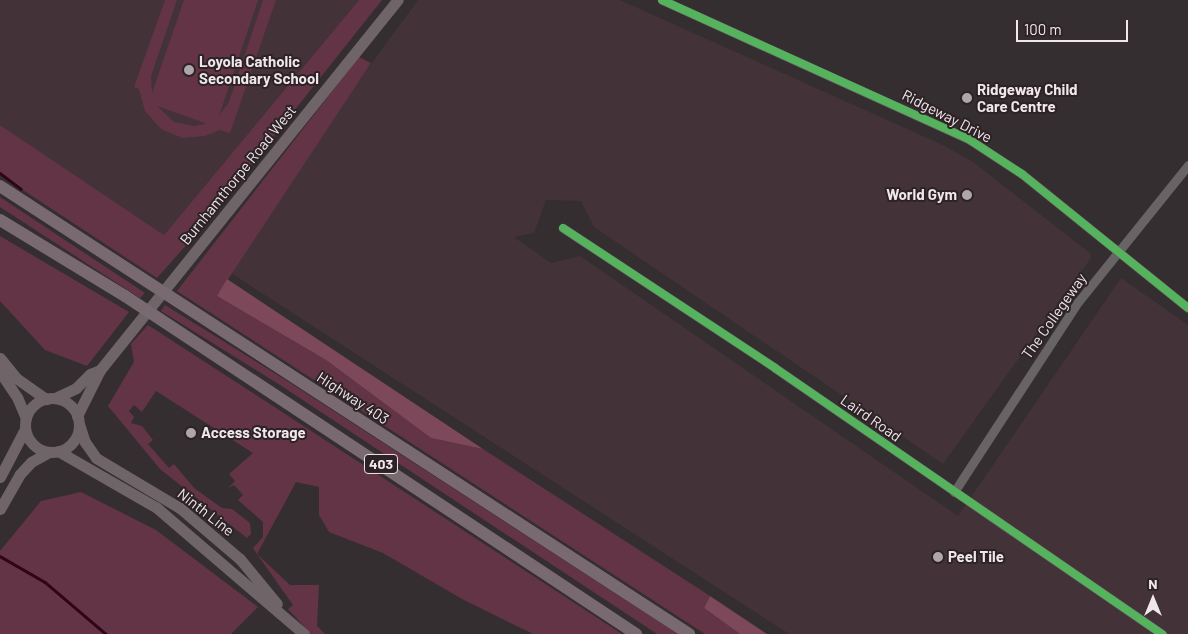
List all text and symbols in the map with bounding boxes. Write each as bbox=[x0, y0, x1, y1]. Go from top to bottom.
scale bar bbox=[1018, 10, 1130, 42]
text: 100 m bbox=[1024, 20, 1062, 38]
place label: Loyola Catholic Secondary School bbox=[199, 52, 319, 87]
marker: Loyola Catholic Secondary School bbox=[183, 64, 195, 76]
place label: Ridgeway Child Care Centre bbox=[977, 80, 1078, 115]
street label: Ridgeway Drive bbox=[899, 86, 995, 146]
marker: Ridgeway Child Care Centre bbox=[961, 92, 973, 104]
street label: Burnhamthorpe Road West bbox=[176, 102, 300, 248]
place label: World Gym bbox=[886, 186, 957, 204]
marker: World Gym bbox=[961, 189, 973, 201]
street label: The Collegeway bbox=[1018, 270, 1090, 362]
street label: Highway 403 bbox=[314, 368, 392, 428]
street label: Laird Road bbox=[837, 391, 905, 445]
place label: Access Storage bbox=[201, 424, 306, 442]
marker: Access Storage bbox=[185, 427, 197, 439]
road number: 403 bbox=[364, 452, 398, 476]
street label: Ninth Line bbox=[174, 484, 238, 540]
place label: Peel Tile bbox=[948, 548, 1004, 566]
marker: Peel Tile bbox=[932, 551, 944, 563]
north arrow bbox=[1128, 574, 1178, 624]
text: N bbox=[1148, 575, 1158, 592]

